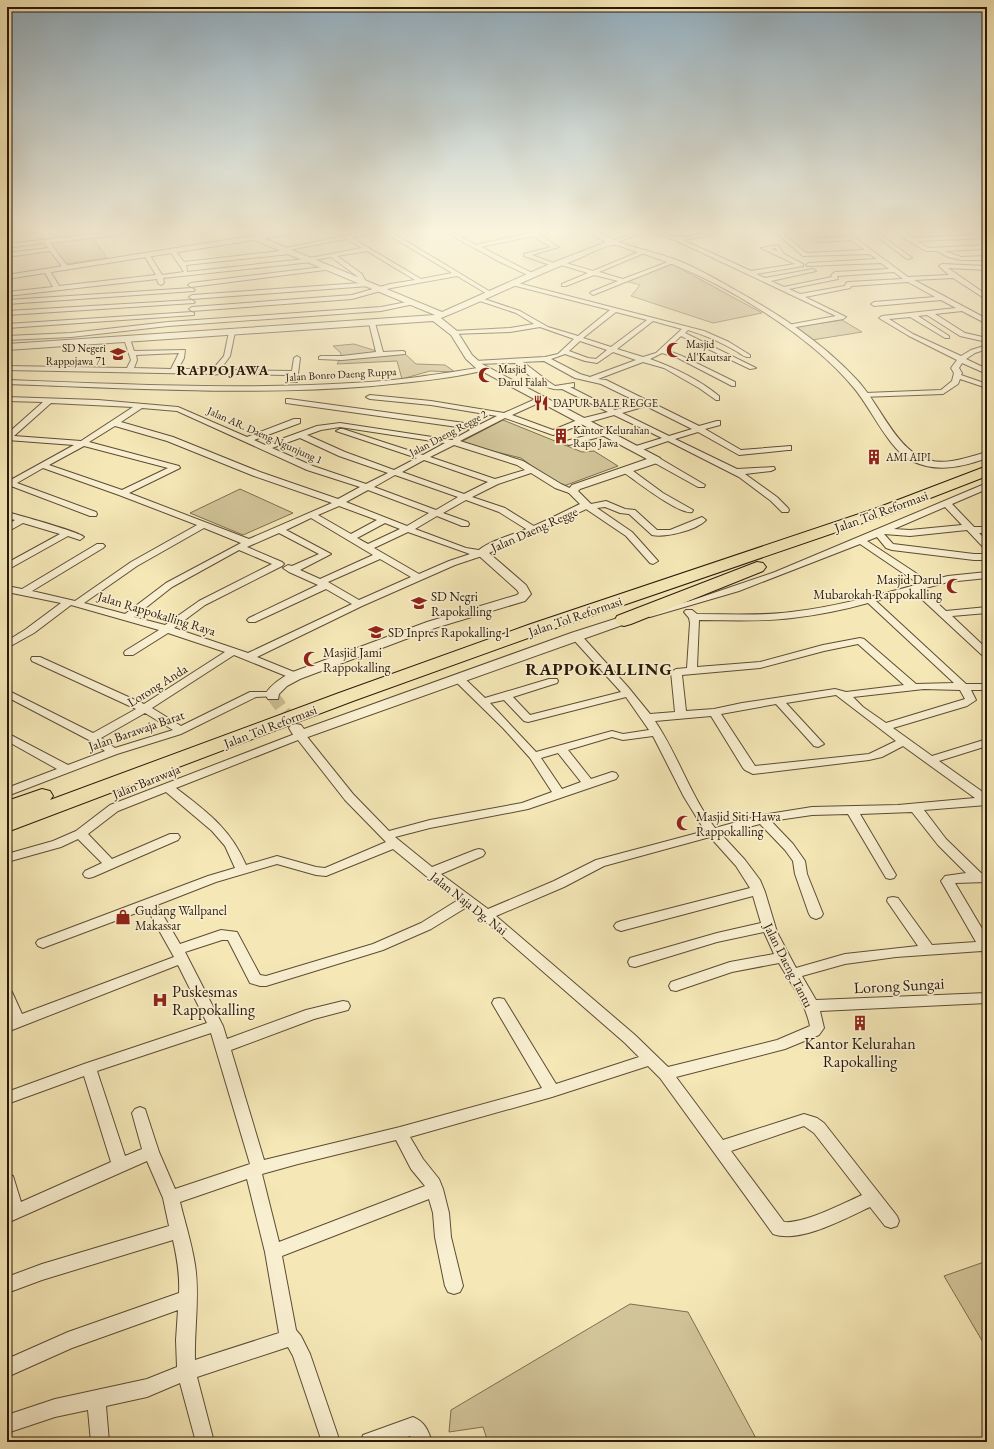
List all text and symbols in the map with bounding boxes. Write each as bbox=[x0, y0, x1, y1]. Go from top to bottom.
place label: Masjid Al'Kautsar bbox=[685, 337, 732, 364]
place label: SD Negeri Rappojawa 71 bbox=[46, 341, 106, 368]
mosque icon: Masjid Al'Kautsar bbox=[665, 341, 683, 359]
school or university icon: SD Negeri Rappojawa 71 bbox=[109, 345, 127, 363]
district label: RAPPOJAWA bbox=[176, 361, 270, 379]
place label: Masjid Darul Falah bbox=[498, 362, 548, 389]
street label: Jalan Bonro Daeng Ruppa bbox=[284, 364, 397, 384]
mosque icon: Masjid Darul Falah bbox=[477, 366, 495, 384]
restaurant icon: DAPUR BALE REGGE bbox=[532, 394, 550, 412]
place label: DAPUR BALE REGGE bbox=[553, 396, 658, 410]
street label: Jalan AR. Daeng Ngunjung 1 bbox=[204, 403, 325, 467]
street label: Jalan Daeng Regge 2 bbox=[406, 406, 490, 460]
place label: Kantor Kelurahan Rapo Jawa bbox=[573, 423, 650, 450]
building icon: Kantor Kelurahan Rapo Jawa bbox=[552, 427, 570, 445]
building icon: AMI AIPI bbox=[865, 448, 883, 466]
place label: AMI AIPI bbox=[885, 450, 931, 464]
street label: Jalan Tol Reformasi bbox=[831, 487, 930, 537]
street label: Jalan Daeng Regge bbox=[487, 503, 580, 557]
place label: Masjid Darul Mubarokah Rappokalling bbox=[813, 571, 942, 603]
mosque icon: Masjid Darul Mubarokah Rappokalling bbox=[945, 577, 963, 595]
street label: Jalan Rappokalling Raya bbox=[95, 587, 219, 640]
place label: SD Negri Rapokalling bbox=[431, 588, 492, 620]
street label: Jalan Tol Reformasi bbox=[525, 592, 624, 641]
school or university icon: SD Negri Rapokalling bbox=[410, 594, 428, 612]
school or university icon: SD Inpres Rapokalling 1 bbox=[367, 623, 385, 641]
place label: SD Inpres Rapokalling 1 bbox=[388, 624, 510, 641]
place label: Masjid Jami Rappokalling bbox=[323, 644, 391, 676]
mosque icon: Masjid Jami Rappokalling bbox=[302, 650, 320, 668]
district label: RAPPOKALLING bbox=[525, 658, 673, 680]
street label: Lorong Anda bbox=[124, 660, 191, 711]
street label: Jalan Tol Reformasi bbox=[220, 701, 319, 752]
street label: Jalan Barawaja Barat bbox=[85, 706, 186, 755]
street label: Jalan Barawaja bbox=[109, 760, 183, 803]
place label: Masjid Siti Hawa Rappokalling bbox=[696, 808, 781, 840]
mosque icon: Masjid Siti Hawa Rappokalling bbox=[675, 814, 693, 832]
street label: Jalan Naja Dg. Nai bbox=[426, 867, 511, 939]
place label: Gudang Wallpanel Makassar bbox=[135, 902, 227, 934]
shop icon: Gudang Wallpanel Makassar bbox=[114, 908, 132, 926]
street label: Jalan Daeng Tantu bbox=[759, 919, 817, 1011]
street label: Lorong Sungai bbox=[853, 973, 945, 998]
place label: Puskesmas Rappokalling bbox=[172, 981, 256, 1020]
hospital icon: Puskesmas Rappokalling bbox=[151, 991, 169, 1009]
building icon: Kantor Kelurahan Rapokalling bbox=[851, 1014, 869, 1032]
place label: Kantor Kelurahan Rapokalling bbox=[804, 1033, 916, 1072]

